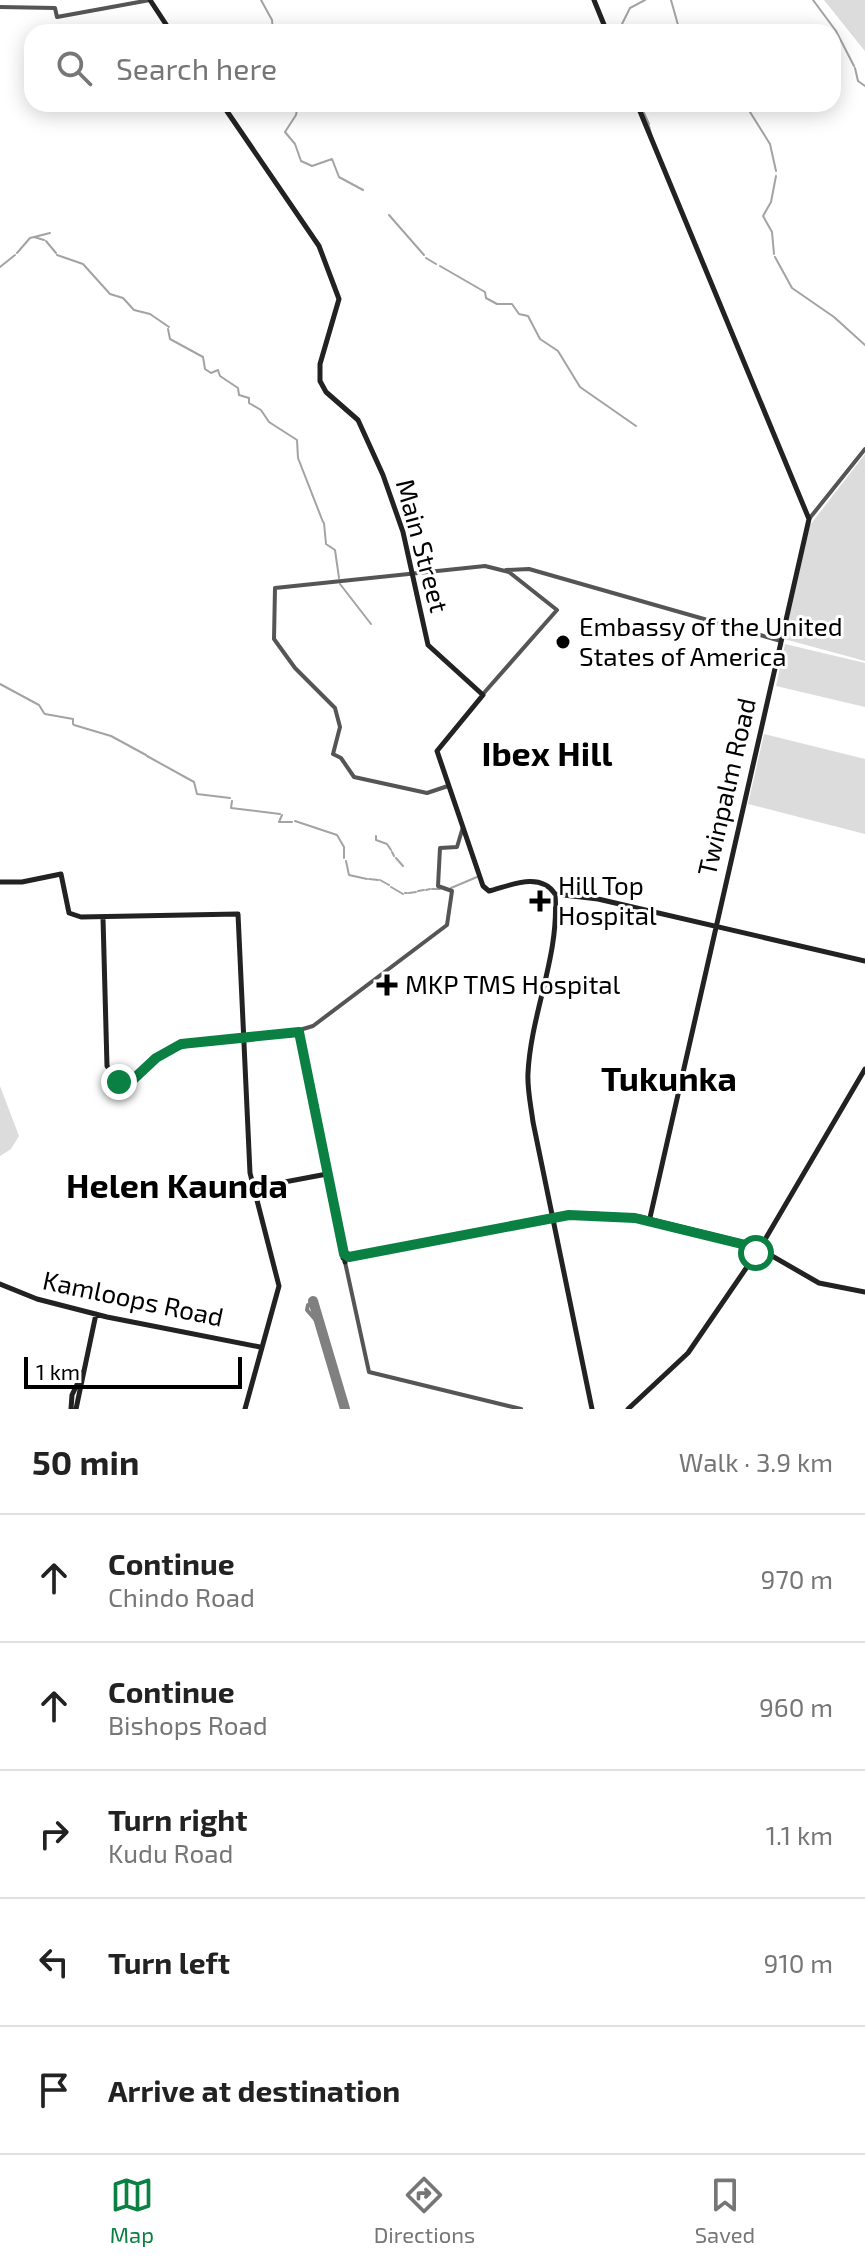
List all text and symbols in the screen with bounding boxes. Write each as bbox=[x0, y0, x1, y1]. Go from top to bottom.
search box bbox=[24, 24, 841, 112]
icon: search bbox=[52, 46, 96, 90]
text: Search here bbox=[116, 50, 277, 86]
street label: Main Street bbox=[391, 476, 456, 616]
place label: Embassy of the United States of America bbox=[579, 610, 843, 671]
marker: Embassy of the United States of America bbox=[554, 633, 572, 651]
street label: Twinpalm Road bbox=[690, 695, 761, 879]
district label: Ibex Hill bbox=[481, 732, 613, 773]
place label: Hill Top Hospital bbox=[558, 869, 657, 930]
marker: Hill Top Hospital bbox=[529, 890, 551, 912]
place label: MKP TMS Hospital bbox=[405, 968, 621, 999]
marker: MKP TMS Hospital bbox=[376, 974, 398, 996]
district label: Tukunka bbox=[601, 1057, 737, 1098]
route end bbox=[101, 1064, 137, 1100]
district label: Helen Kaunda bbox=[66, 1164, 288, 1205]
route start bbox=[738, 1235, 774, 1271]
street label: Kamloops Road bbox=[40, 1263, 226, 1332]
scale bar bbox=[24, 1353, 242, 1389]
text: 1 km bbox=[36, 1358, 80, 1384]
text: 50 min bbox=[32, 1441, 139, 1482]
text: Walk · 3.9 km bbox=[679, 1446, 833, 1477]
text: Continue bbox=[108, 1545, 235, 1581]
icon: ahead bbox=[32, 1556, 76, 1600]
text: 970 m bbox=[761, 1563, 833, 1594]
text: Chindo Road bbox=[108, 1581, 255, 1612]
text: Continue bbox=[108, 1673, 235, 1709]
icon: ahead bbox=[32, 1684, 76, 1728]
text: 960 m bbox=[759, 1691, 833, 1722]
text: Bishops Road bbox=[108, 1709, 268, 1740]
text: Turn right bbox=[108, 1801, 248, 1837]
icon: right bbox=[32, 1812, 76, 1856]
text: 1.1 km bbox=[766, 1819, 833, 1850]
text: Kudu Road bbox=[108, 1837, 233, 1868]
icon: left bbox=[32, 1940, 76, 1984]
text: Turn left bbox=[108, 1944, 230, 1980]
text: 910 m bbox=[764, 1947, 833, 1978]
icon: arrive bbox=[32, 2068, 76, 2112]
text: Arrive at destination bbox=[108, 2072, 400, 2108]
tab: Map bbox=[110, 2173, 154, 2247]
tab: Directions bbox=[374, 2173, 475, 2247]
tab: Saved bbox=[695, 2173, 755, 2247]

